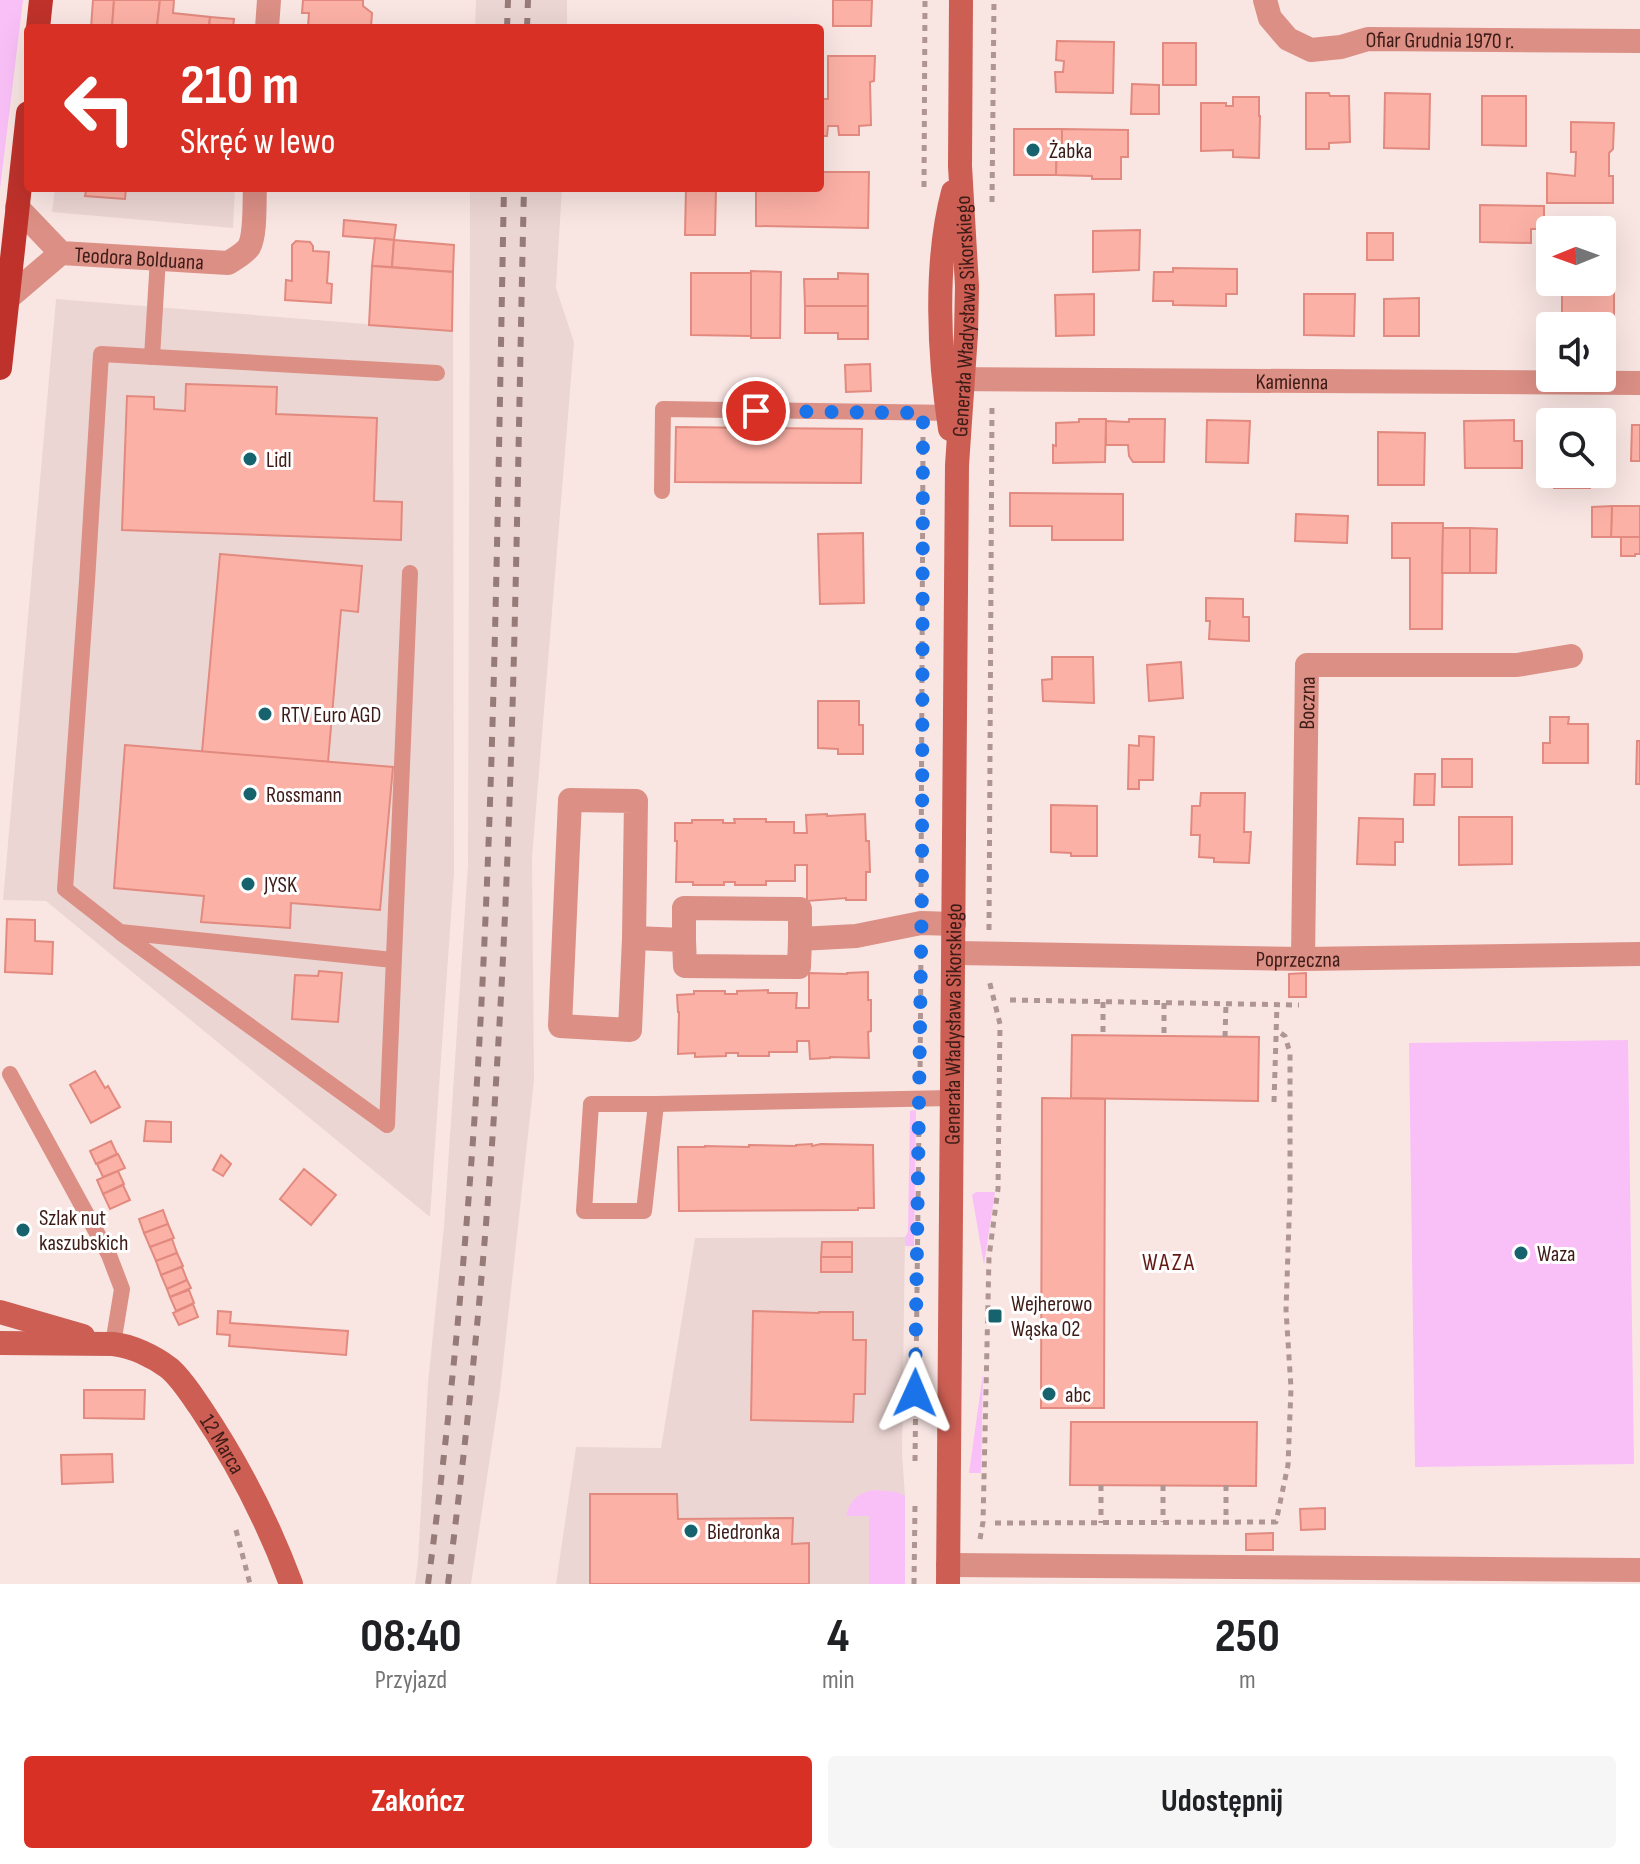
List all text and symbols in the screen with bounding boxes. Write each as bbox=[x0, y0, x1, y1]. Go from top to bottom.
street label: Ofiar Grudnia 1970 r. bbox=[1365, 27, 1514, 55]
text: 210 m bbox=[180, 53, 299, 120]
icon: left bbox=[48, 56, 152, 160]
text: Skręć w lewo bbox=[180, 121, 335, 164]
place label: Żabka bbox=[1049, 138, 1092, 165]
marker: Żabka bbox=[1024, 141, 1042, 159]
street label: Generała Władysława Sikorskiego bbox=[947, 195, 982, 438]
north arrow bbox=[1536, 216, 1616, 296]
map controls bbox=[1536, 216, 1616, 488]
street label: Teodora Bolduana bbox=[74, 242, 205, 277]
button: sound bbox=[1536, 312, 1616, 392]
street label: Kamienna bbox=[1256, 369, 1328, 396]
pin bbox=[722, 377, 790, 445]
icon: arrive bbox=[734, 389, 778, 433]
button: search bbox=[1536, 408, 1616, 488]
place label: Lidl bbox=[266, 447, 292, 474]
marker: Lidl bbox=[241, 450, 259, 468]
street label: Boczna bbox=[1294, 676, 1322, 730]
place label: RTV Euro AGD bbox=[281, 702, 381, 729]
marker: RTV Euro AGD bbox=[256, 705, 274, 723]
place label: Rossmann bbox=[266, 782, 342, 809]
marker: Rossmann bbox=[241, 785, 259, 803]
place label: JYSK bbox=[263, 872, 297, 899]
marker: JYSK bbox=[239, 875, 257, 893]
street label: Generała Władysława Sikorskiego bbox=[940, 903, 968, 1145]
street label: Poprzeczna bbox=[1255, 946, 1341, 974]
place label: Szlak nut kaszubskich bbox=[39, 1205, 128, 1257]
marker: Szlak nut kaszubskich bbox=[14, 1221, 32, 1239]
place label: Waza bbox=[1537, 1241, 1576, 1268]
marker: Waza bbox=[1512, 1244, 1530, 1262]
district label: WAZA bbox=[1142, 1248, 1196, 1277]
place label: Wejherowo Wąska 02 bbox=[1011, 1291, 1092, 1343]
marker: Wejherowo Wąska 02 bbox=[986, 1307, 1004, 1325]
position arrow bbox=[873, 1351, 957, 1435]
place label: abc bbox=[1065, 1382, 1091, 1409]
marker: abc bbox=[1040, 1385, 1058, 1403]
street label: 12 Marca bbox=[193, 1410, 250, 1479]
place label: Biedronka bbox=[707, 1519, 780, 1546]
marker: Biedronka bbox=[682, 1522, 700, 1540]
text: 08:40 bbox=[360, 1608, 462, 1665]
text: 4 bbox=[827, 1608, 849, 1665]
text: 250 bbox=[1215, 1608, 1280, 1665]
text: Przyjazd bbox=[375, 1665, 447, 1696]
text: min bbox=[822, 1665, 855, 1696]
text: m bbox=[1239, 1665, 1256, 1696]
button: Zakończ bbox=[24, 1756, 812, 1848]
button: Udostępnij bbox=[828, 1756, 1616, 1848]

